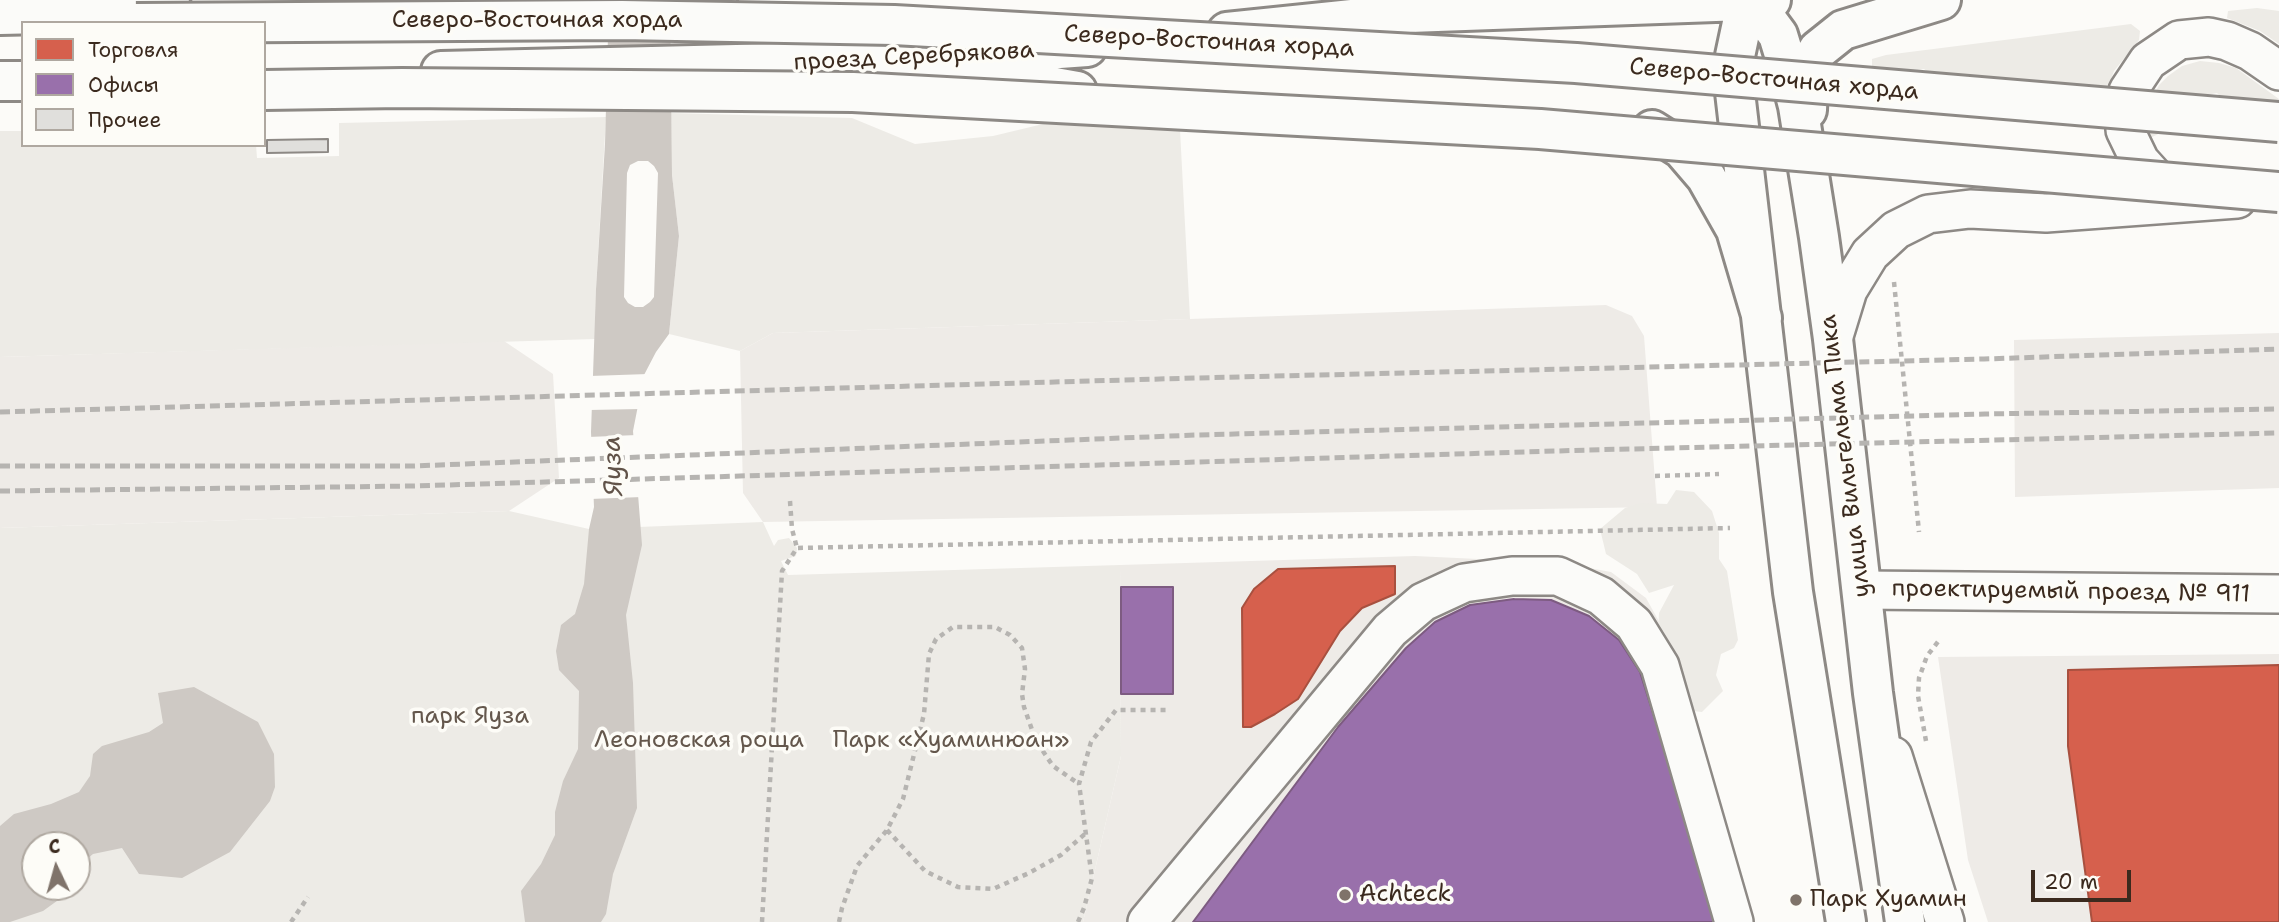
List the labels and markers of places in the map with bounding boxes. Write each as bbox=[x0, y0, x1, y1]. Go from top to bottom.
place label: Achteck bbox=[1359, 881, 1451, 909]
place label: Парк Хуамин bbox=[1810, 886, 1967, 914]
marker: Achteck bbox=[1337, 887, 1353, 903]
marker: Парк Хуамин bbox=[1788, 892, 1804, 908]

